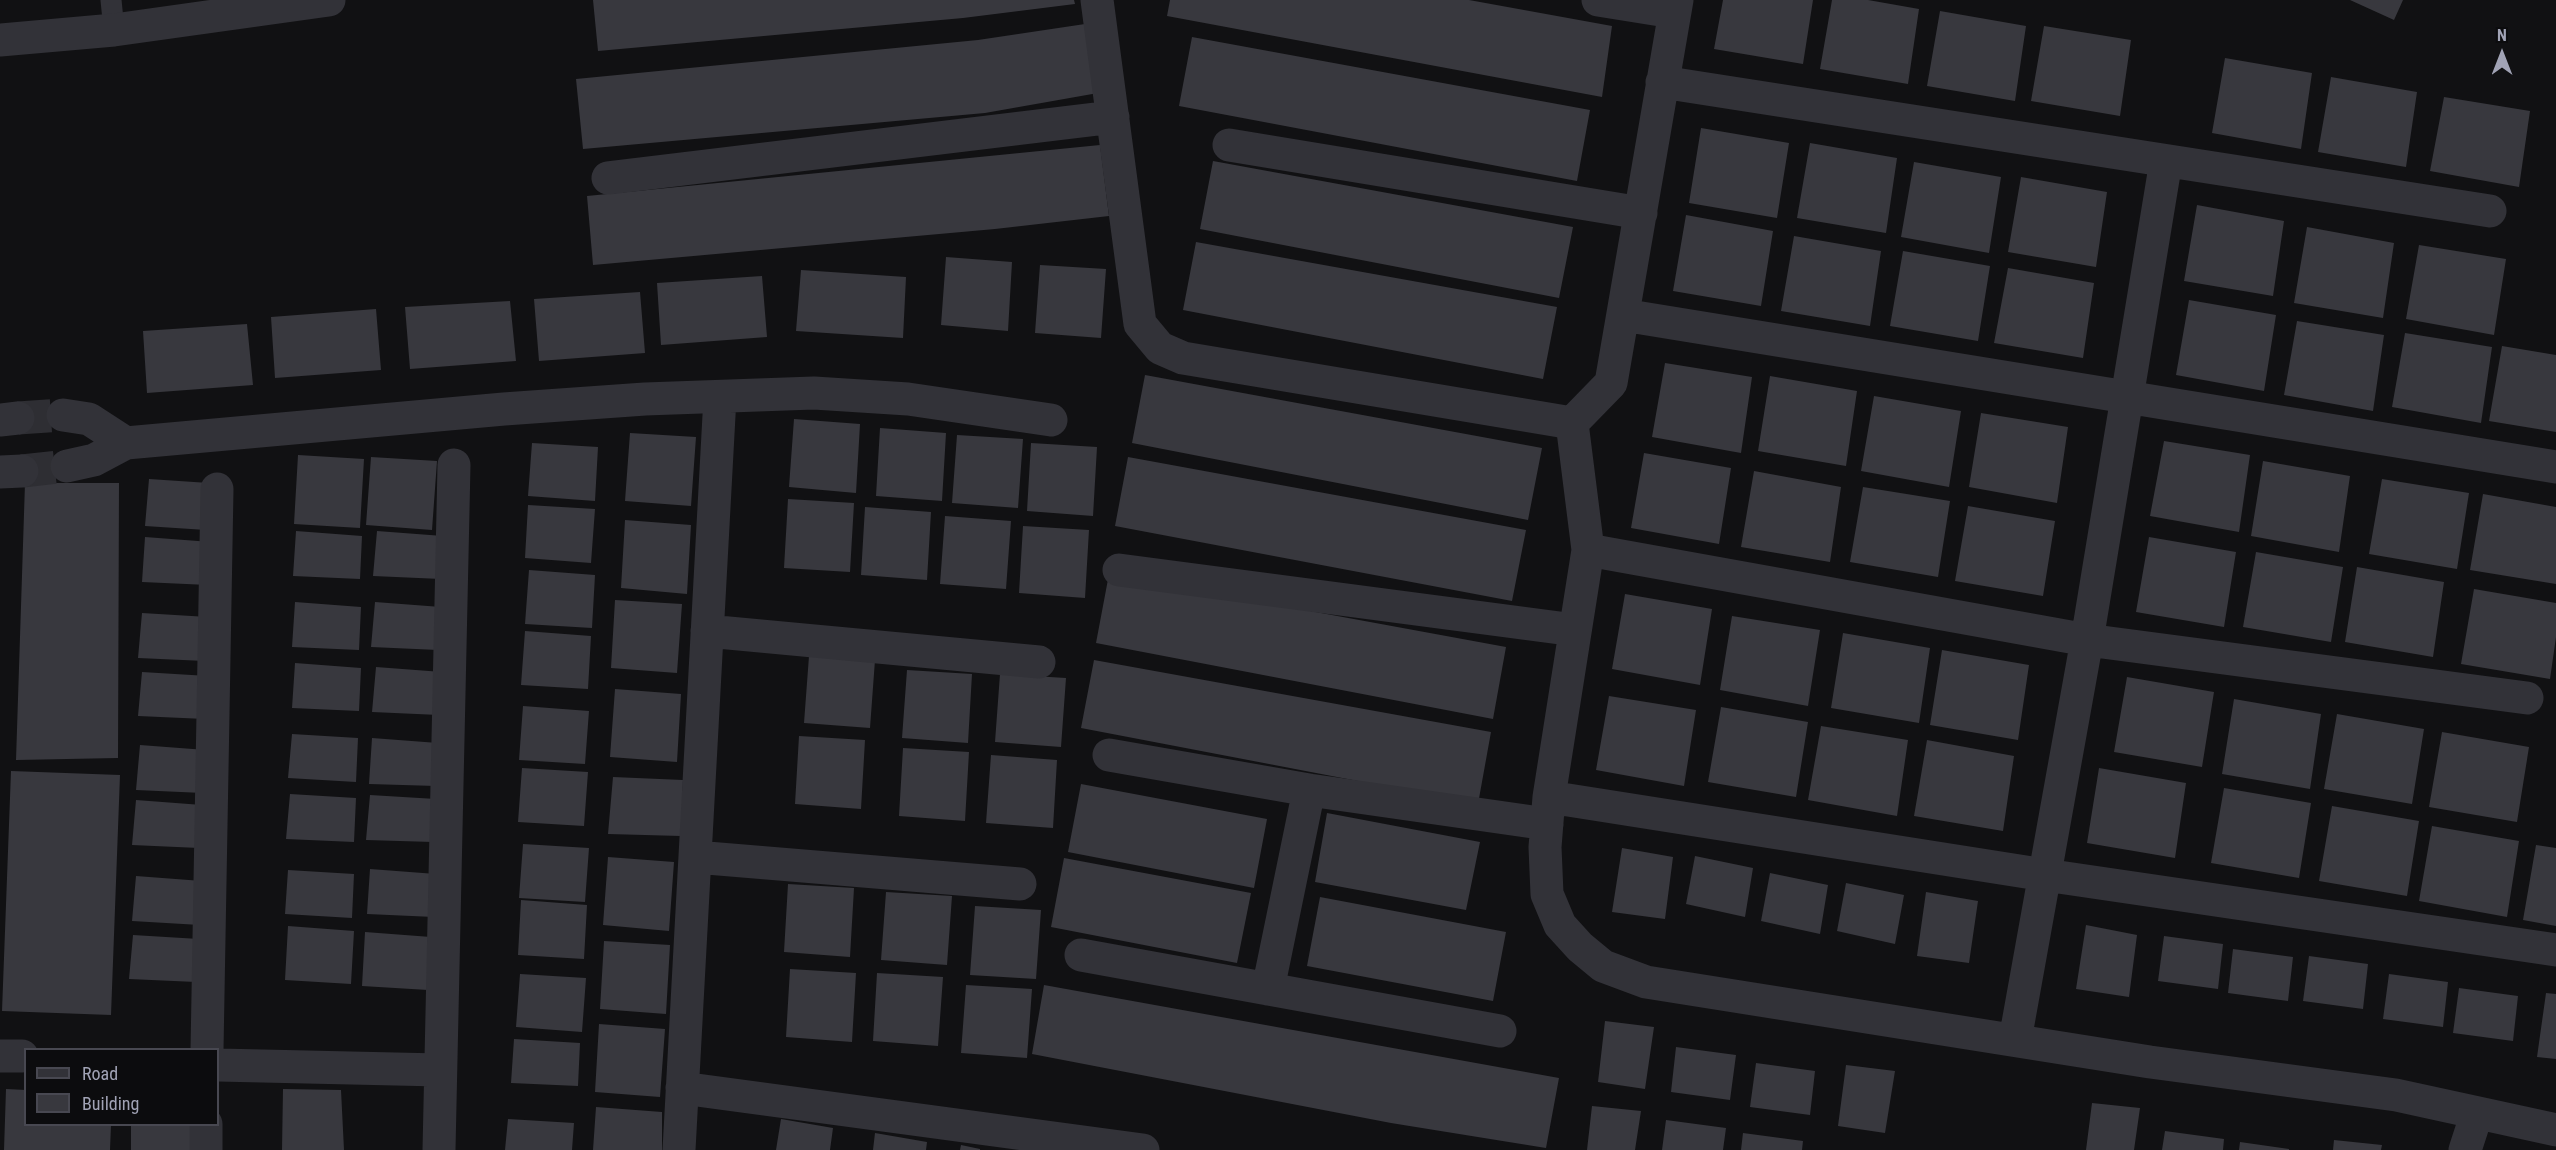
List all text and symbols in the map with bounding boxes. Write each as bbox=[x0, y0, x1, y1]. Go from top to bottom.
north arrow bbox=[2472, 24, 2532, 84]
text: N bbox=[2497, 26, 2507, 45]
legend bbox=[24, 1048, 219, 1126]
text: Road bbox=[82, 1063, 118, 1084]
text: Building bbox=[82, 1093, 139, 1114]

